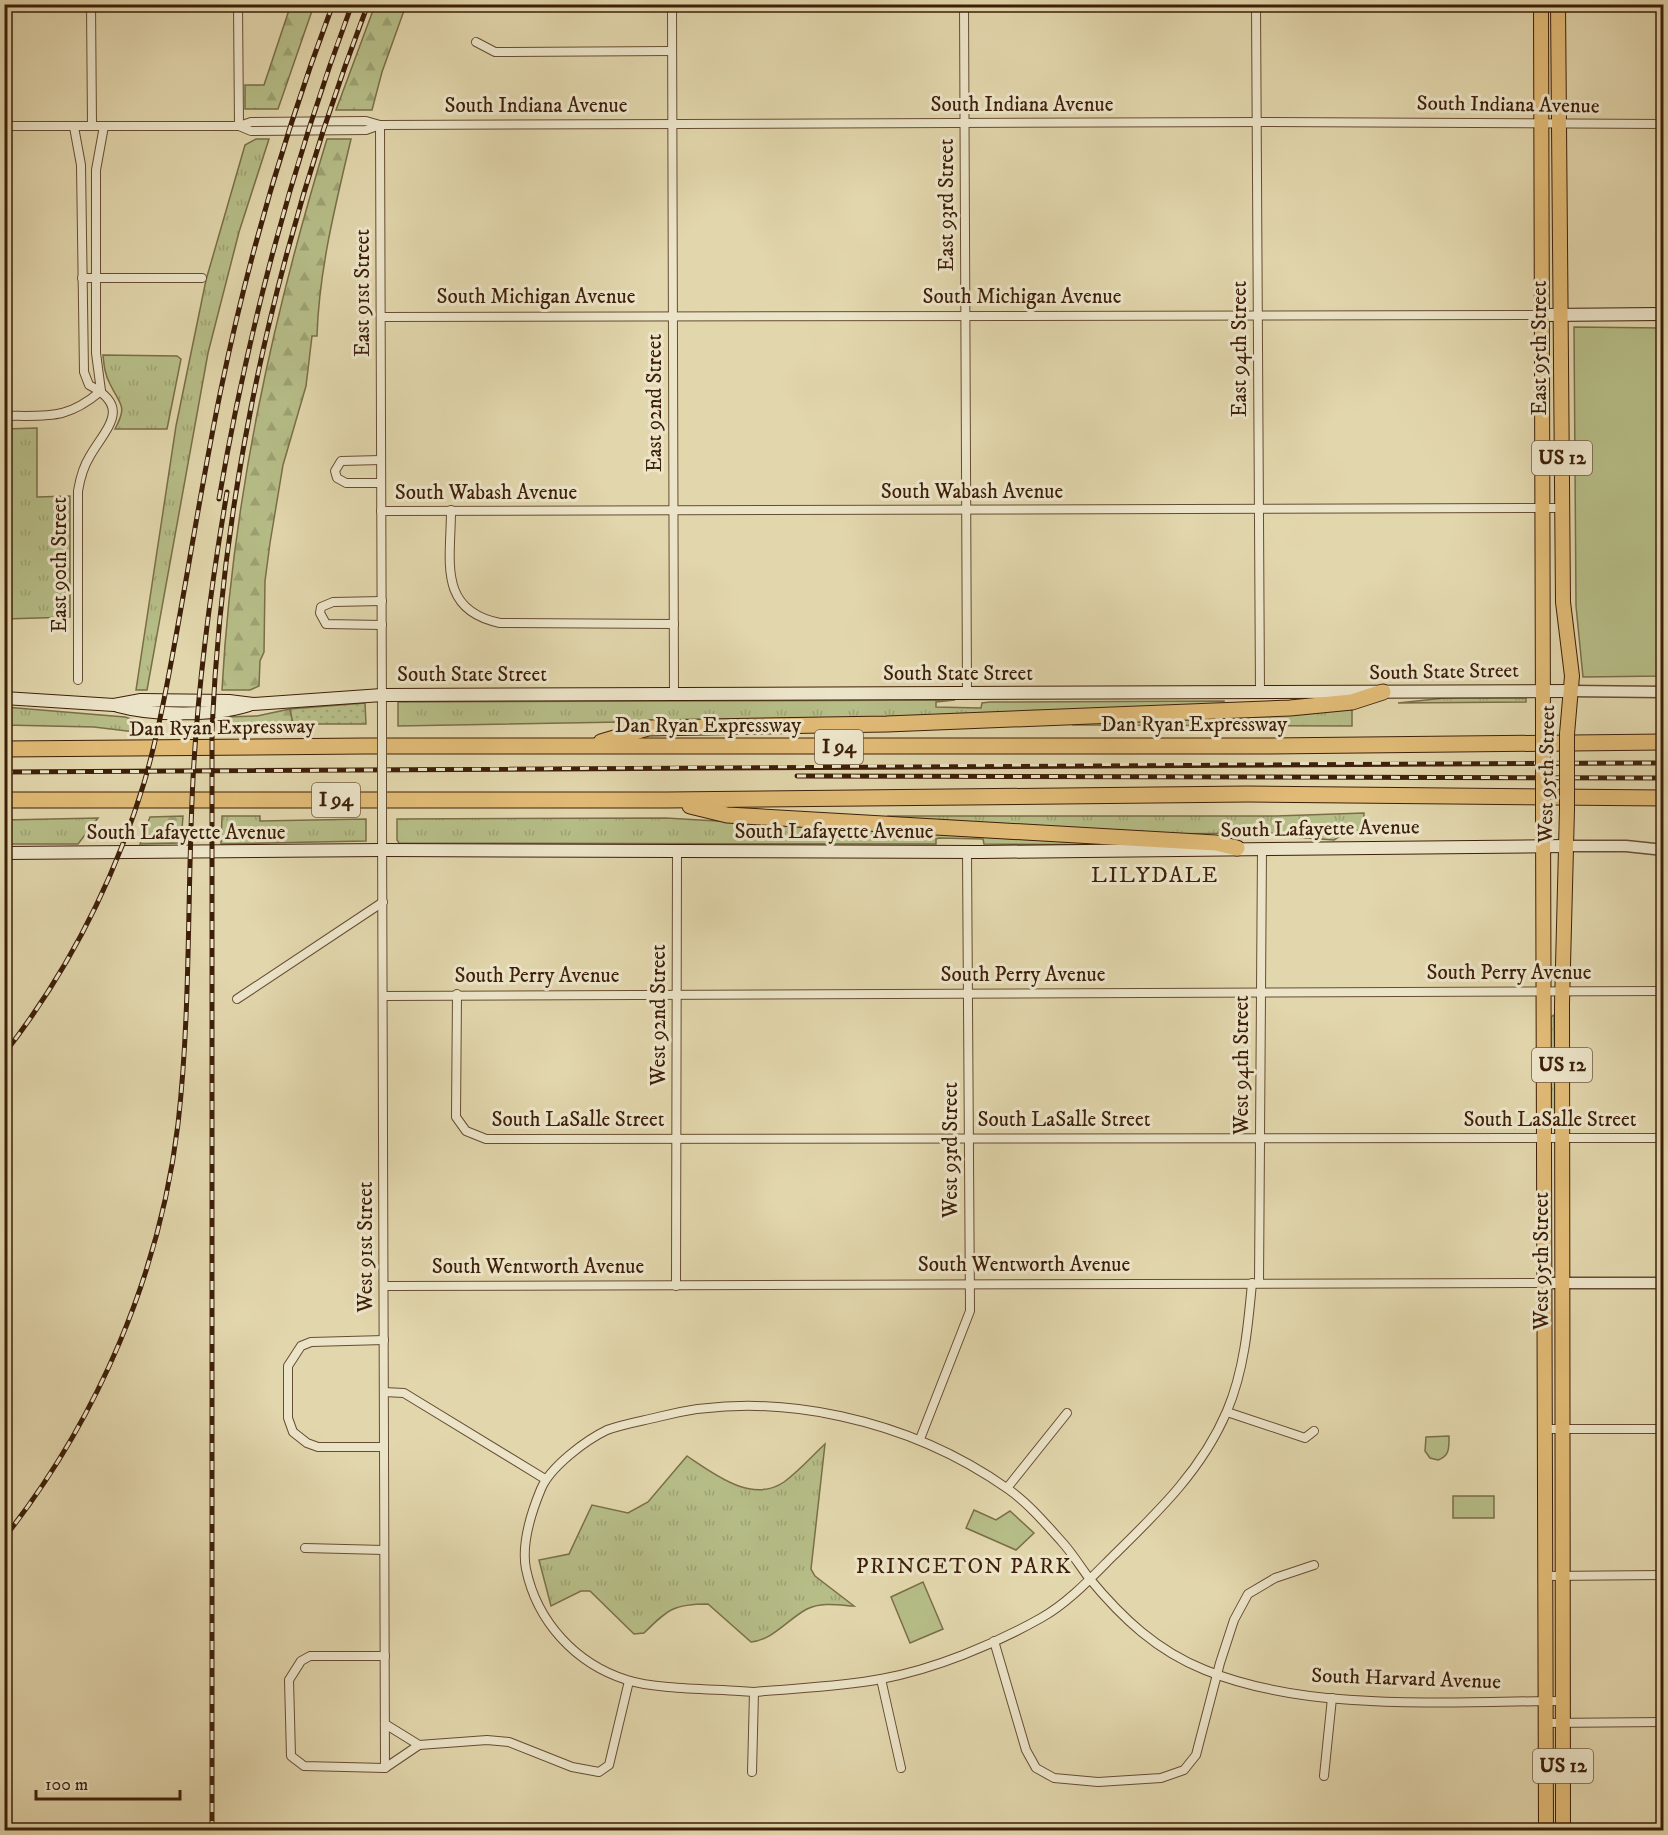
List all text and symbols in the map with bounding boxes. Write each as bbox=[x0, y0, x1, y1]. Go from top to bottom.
street label: South Indiana Avenue bbox=[1416, 90, 1600, 120]
street label: South Indiana Avenue bbox=[931, 92, 1114, 118]
street label: South Indiana Avenue bbox=[445, 93, 628, 119]
street label: East 93rd Street bbox=[934, 138, 960, 271]
street label: East 91st Street bbox=[350, 229, 376, 357]
street label: East 94th Street bbox=[1227, 280, 1253, 417]
street label: East 95th Street bbox=[1527, 280, 1553, 415]
street label: South Michigan Avenue bbox=[437, 284, 636, 310]
street label: South Michigan Avenue bbox=[923, 284, 1122, 310]
street label: East 92nd Street bbox=[642, 334, 668, 472]
road number: US 12 bbox=[1532, 441, 1592, 475]
street label: South Wabash Avenue bbox=[881, 479, 1063, 505]
street label: South Wabash Avenue bbox=[395, 480, 577, 506]
street label: East 90th Street bbox=[47, 497, 73, 633]
street label: South State Street bbox=[1369, 658, 1519, 686]
street label: South State Street bbox=[883, 661, 1033, 687]
street label: South State Street bbox=[397, 662, 547, 688]
street label: West 95th Street bbox=[1533, 705, 1561, 844]
street label: Dan Ryan Expressway bbox=[1101, 712, 1288, 738]
street label: Dan Ryan Expressway bbox=[129, 713, 316, 743]
street label: Dan Ryan Expressway bbox=[615, 713, 802, 739]
road number: I 94 bbox=[815, 730, 863, 764]
road number: I 94 bbox=[312, 783, 360, 817]
street label: South Lafayette Avenue bbox=[1220, 814, 1420, 844]
street label: South Lafayette Avenue bbox=[734, 819, 934, 845]
street label: South Lafayette Avenue bbox=[86, 820, 286, 846]
district label: LILYDALE bbox=[1091, 862, 1219, 889]
street label: West 92nd Street bbox=[646, 944, 672, 1087]
street label: South Perry Avenue bbox=[1427, 960, 1592, 986]
street label: South Perry Avenue bbox=[941, 962, 1106, 988]
street label: South Perry Avenue bbox=[455, 963, 620, 989]
street label: West 94th Street bbox=[1229, 995, 1255, 1136]
road number: US 12 bbox=[1532, 1048, 1592, 1082]
street label: West 93rd Street bbox=[938, 1082, 964, 1219]
street label: South LaSalle Street bbox=[491, 1107, 665, 1133]
street label: South LaSalle Street bbox=[977, 1107, 1151, 1133]
street label: South LaSalle Street bbox=[1463, 1107, 1637, 1133]
street label: West 91st Street bbox=[353, 1181, 379, 1314]
street label: West 95th Street bbox=[1529, 1192, 1555, 1331]
street label: South Wentworth Avenue bbox=[918, 1252, 1130, 1278]
street label: South Wentworth Avenue bbox=[432, 1254, 644, 1280]
district label: PRINCETON PARK bbox=[856, 1553, 1072, 1580]
street label: South Harvard Avenue bbox=[1311, 1663, 1502, 1695]
road number: US 12 bbox=[1533, 1749, 1593, 1783]
scale bar bbox=[36, 1763, 180, 1801]
text: 100 m bbox=[45, 1774, 88, 1796]

